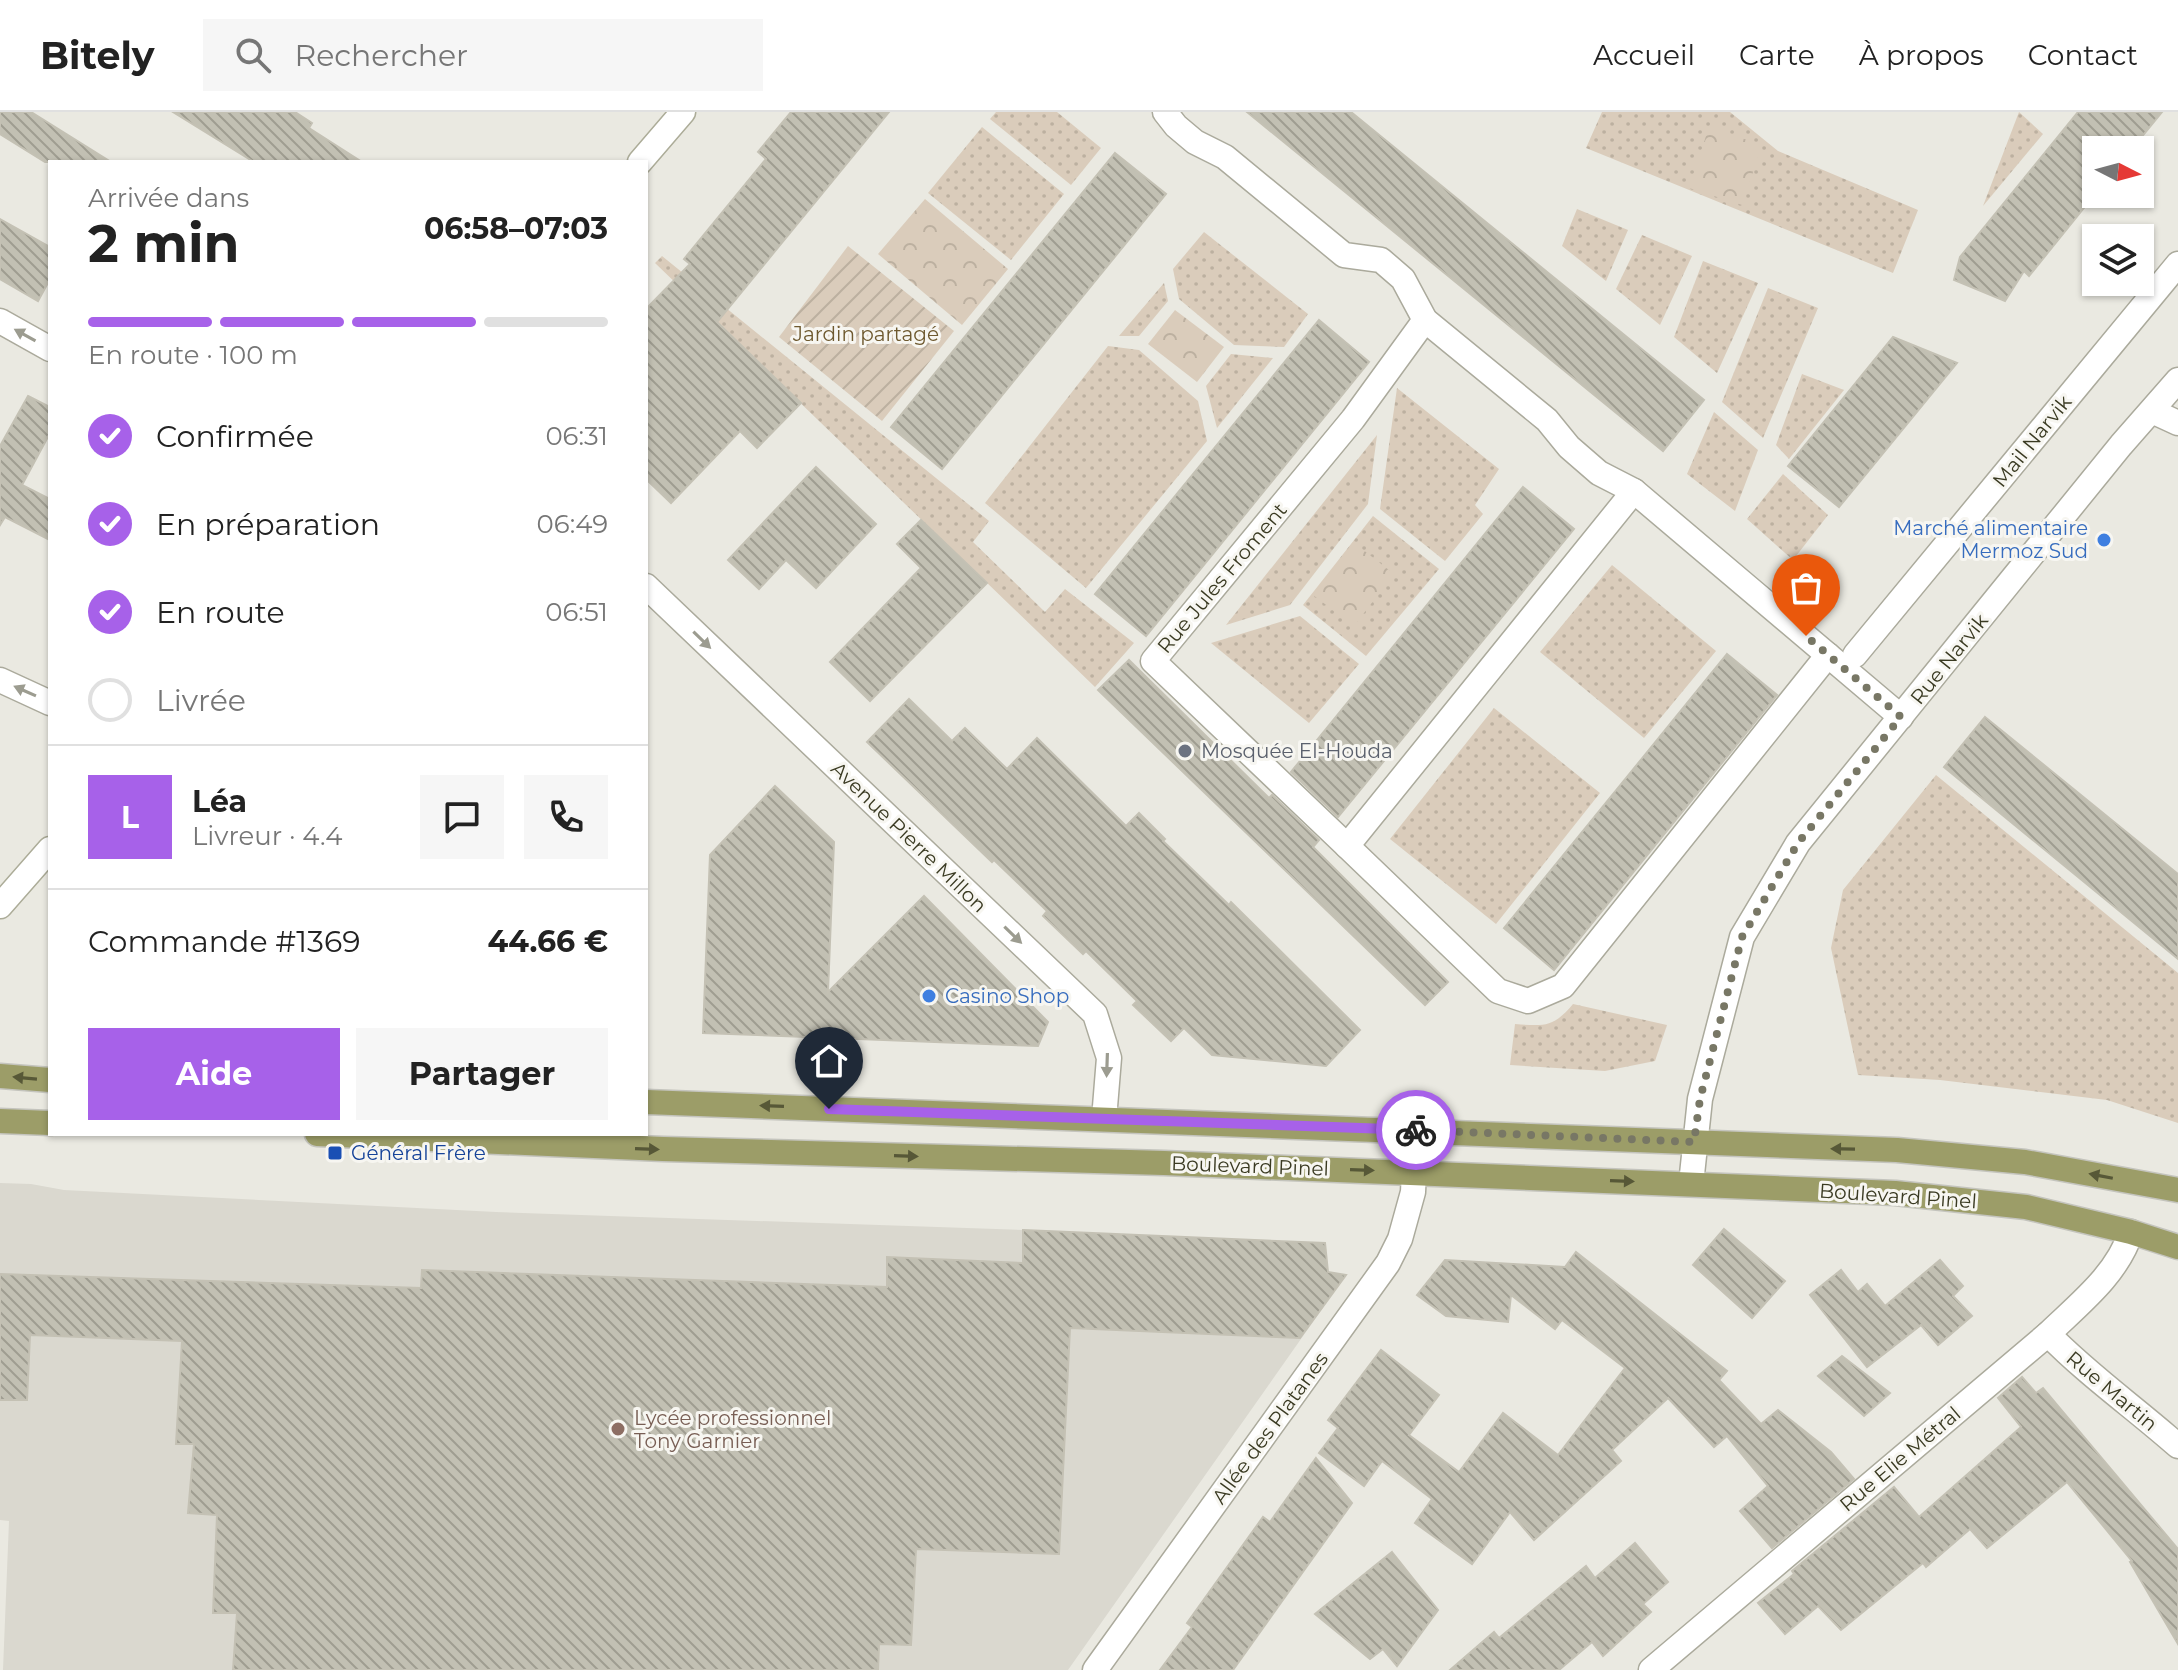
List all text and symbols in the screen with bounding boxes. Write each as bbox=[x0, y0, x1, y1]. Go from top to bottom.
search box bbox=[203, 19, 763, 91]
text: Bitely bbox=[40, 32, 155, 79]
icon: search bbox=[231, 33, 275, 77]
text: Rechercher bbox=[295, 37, 468, 74]
text: Accueil bbox=[1593, 38, 1695, 72]
text: Carte bbox=[1739, 38, 1815, 72]
text: À propos bbox=[1859, 38, 1984, 72]
text: Contact bbox=[2028, 38, 2138, 72]
north arrow bbox=[2082, 136, 2154, 208]
map controls bbox=[2082, 136, 2154, 296]
text: Arrivée dans bbox=[88, 182, 249, 214]
text: 06:58–07:03 bbox=[424, 210, 608, 247]
text: 2 min bbox=[88, 212, 240, 275]
button: layers bbox=[2082, 224, 2154, 296]
park label: Jardin partagé bbox=[792, 322, 939, 346]
one-way arrow bbox=[14, 328, 36, 342]
text: En route · 100 m bbox=[88, 339, 298, 371]
street label: Mail Narvik bbox=[1988, 390, 2076, 492]
icon: check bbox=[88, 414, 132, 458]
text: Confirmée bbox=[156, 418, 314, 455]
text: 06:31 bbox=[545, 420, 608, 452]
street label: Rue Jules Froment bbox=[1152, 498, 1292, 658]
icon: check bbox=[88, 502, 132, 546]
text: En préparation bbox=[156, 506, 380, 543]
text: 06:49 bbox=[537, 508, 608, 540]
place label: Marché alimentaire Mermoz Sud bbox=[1893, 516, 2088, 563]
marker: Marché alimentaire Mermoz Sud bbox=[2095, 531, 2113, 549]
pin bbox=[1772, 554, 1840, 636]
icon: bag bbox=[1784, 566, 1828, 610]
icon: check bbox=[88, 590, 132, 634]
text: En route bbox=[156, 594, 285, 631]
text: 06:51 bbox=[545, 596, 608, 628]
street label: Rue Narvik bbox=[1905, 609, 1993, 709]
one-way arrow bbox=[693, 631, 712, 649]
text: Livrée bbox=[156, 682, 246, 719]
one-way arrow bbox=[13, 685, 37, 698]
place label: Mosquée El-Houda bbox=[1201, 739, 1393, 763]
marker: Mosquée El-Houda bbox=[1176, 742, 1194, 760]
street label: Avenue Pierre Millon bbox=[826, 757, 992, 917]
button: chat bbox=[420, 775, 504, 859]
button: phone bbox=[524, 775, 608, 859]
text: Léa bbox=[192, 783, 247, 820]
text: L bbox=[121, 799, 139, 836]
text: Livreur · 4.4 bbox=[192, 820, 342, 852]
text: Commande #1369 bbox=[88, 923, 361, 960]
text: 44.66 € bbox=[488, 923, 608, 960]
one-way arrow bbox=[1003, 926, 1022, 944]
place label: Casino Shop bbox=[945, 984, 1069, 1008]
marker: Casino Shop bbox=[920, 987, 938, 1005]
pin bbox=[795, 1027, 863, 1109]
button: Aide bbox=[88, 1028, 340, 1120]
button: Partager bbox=[356, 1028, 608, 1120]
icon: home bbox=[807, 1039, 851, 1083]
one-way arrow bbox=[1101, 1053, 1114, 1078]
one-way arrow bbox=[12, 1071, 37, 1084]
courier bbox=[1376, 1090, 1456, 1170]
one-way arrow bbox=[759, 1100, 784, 1113]
icon: bike bbox=[1394, 1108, 1438, 1152]
place label: Général Frère bbox=[351, 1141, 486, 1165]
one-way arrow bbox=[635, 1142, 660, 1155]
one-way arrow bbox=[1830, 1143, 1855, 1155]
marker: Général Frère bbox=[326, 1144, 344, 1162]
one-way arrow bbox=[894, 1149, 919, 1162]
street label: Boulevard Pinel bbox=[1171, 1151, 1329, 1181]
one-way arrow bbox=[1350, 1164, 1375, 1177]
one-way arrow bbox=[2089, 1169, 2114, 1182]
one-way arrow bbox=[1610, 1175, 1635, 1188]
street label: Boulevard Pinel bbox=[1818, 1179, 1978, 1213]
street label: Rue Martin bbox=[2062, 1346, 2162, 1436]
street label: Allée des Platanes bbox=[1207, 1347, 1333, 1508]
street label: Rue Elie Métral bbox=[1835, 1401, 1965, 1517]
place label: Lycée professionnel Tony Garnier bbox=[634, 1406, 831, 1453]
marker: Lycée professionnel Tony Garnier bbox=[609, 1420, 627, 1438]

